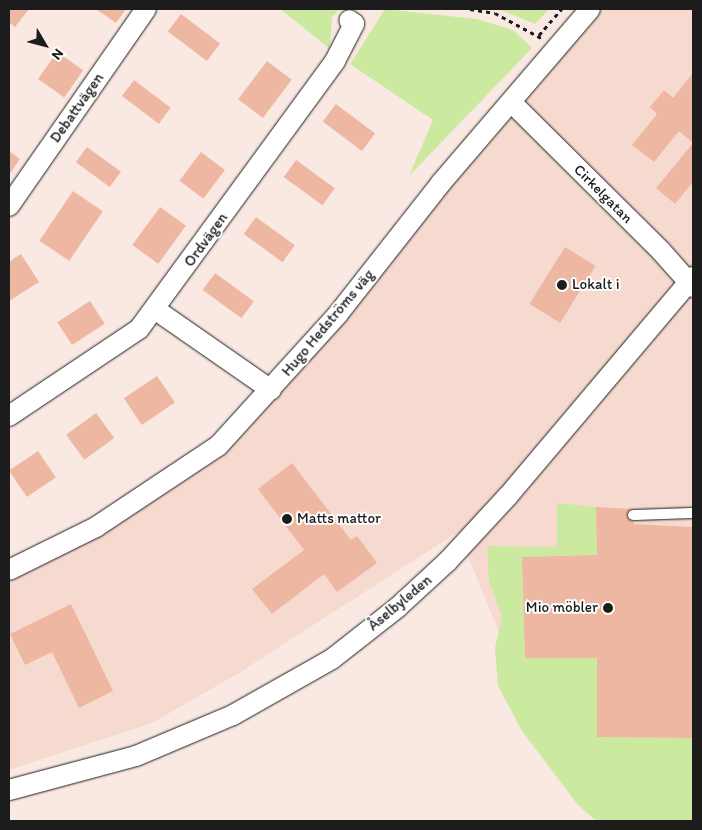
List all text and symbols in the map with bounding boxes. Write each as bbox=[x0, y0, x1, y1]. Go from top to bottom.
north arrow bbox=[20, 20, 70, 70]
text: N bbox=[48, 45, 67, 63]
street label: Debattvägen bbox=[46, 70, 108, 146]
street label: Cirkelgatan bbox=[570, 161, 636, 227]
street label: Ordvägen bbox=[180, 209, 232, 271]
street label: Hugo Hedströms väg bbox=[278, 266, 378, 380]
place label: Lokalt i bbox=[572, 276, 619, 294]
marker: Lokalt i bbox=[556, 279, 568, 291]
place label: Matts mattor bbox=[297, 510, 382, 528]
marker: Matts mattor bbox=[281, 513, 293, 525]
street label: Åselbyleden bbox=[364, 571, 436, 635]
place label: Mio möbler bbox=[526, 599, 598, 617]
marker: Mio möbler bbox=[602, 602, 614, 614]

